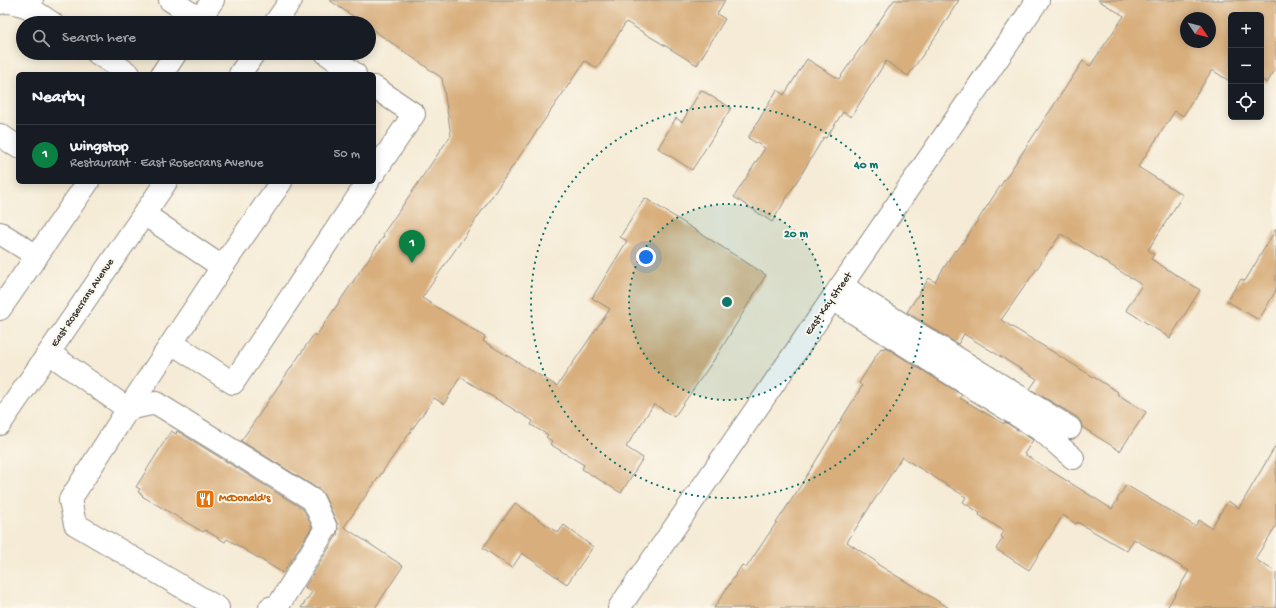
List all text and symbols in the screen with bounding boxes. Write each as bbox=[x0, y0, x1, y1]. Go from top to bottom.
north arrow bbox=[1180, 12, 1216, 48]
map controls bbox=[1228, 12, 1264, 120]
button: + bbox=[1228, 12, 1264, 48]
search box bbox=[16, 16, 376, 60]
icon: search bbox=[30, 27, 52, 49]
text: Search here bbox=[62, 29, 136, 47]
button: − bbox=[1228, 48, 1264, 84]
button: locate bbox=[1228, 84, 1264, 120]
text: Nearby bbox=[32, 88, 85, 108]
text: Wingstop bbox=[70, 138, 128, 156]
text: 1 bbox=[42, 147, 48, 162]
text: 50 m bbox=[333, 147, 360, 162]
text: Restaurant · East Rosecrans Avenue bbox=[70, 156, 263, 171]
text: 40 m bbox=[853, 159, 878, 173]
text: 20 m bbox=[784, 228, 809, 242]
pin: 1 bbox=[399, 230, 425, 263]
your location bbox=[636, 247, 656, 267]
street label: East Rosecrans Avenue bbox=[49, 256, 117, 349]
street label: East Kay Street bbox=[803, 269, 856, 338]
centre of rings bbox=[720, 295, 734, 309]
restaurant icon: McDonald's bbox=[194, 488, 216, 510]
place label: McDonald's bbox=[219, 493, 271, 505]

